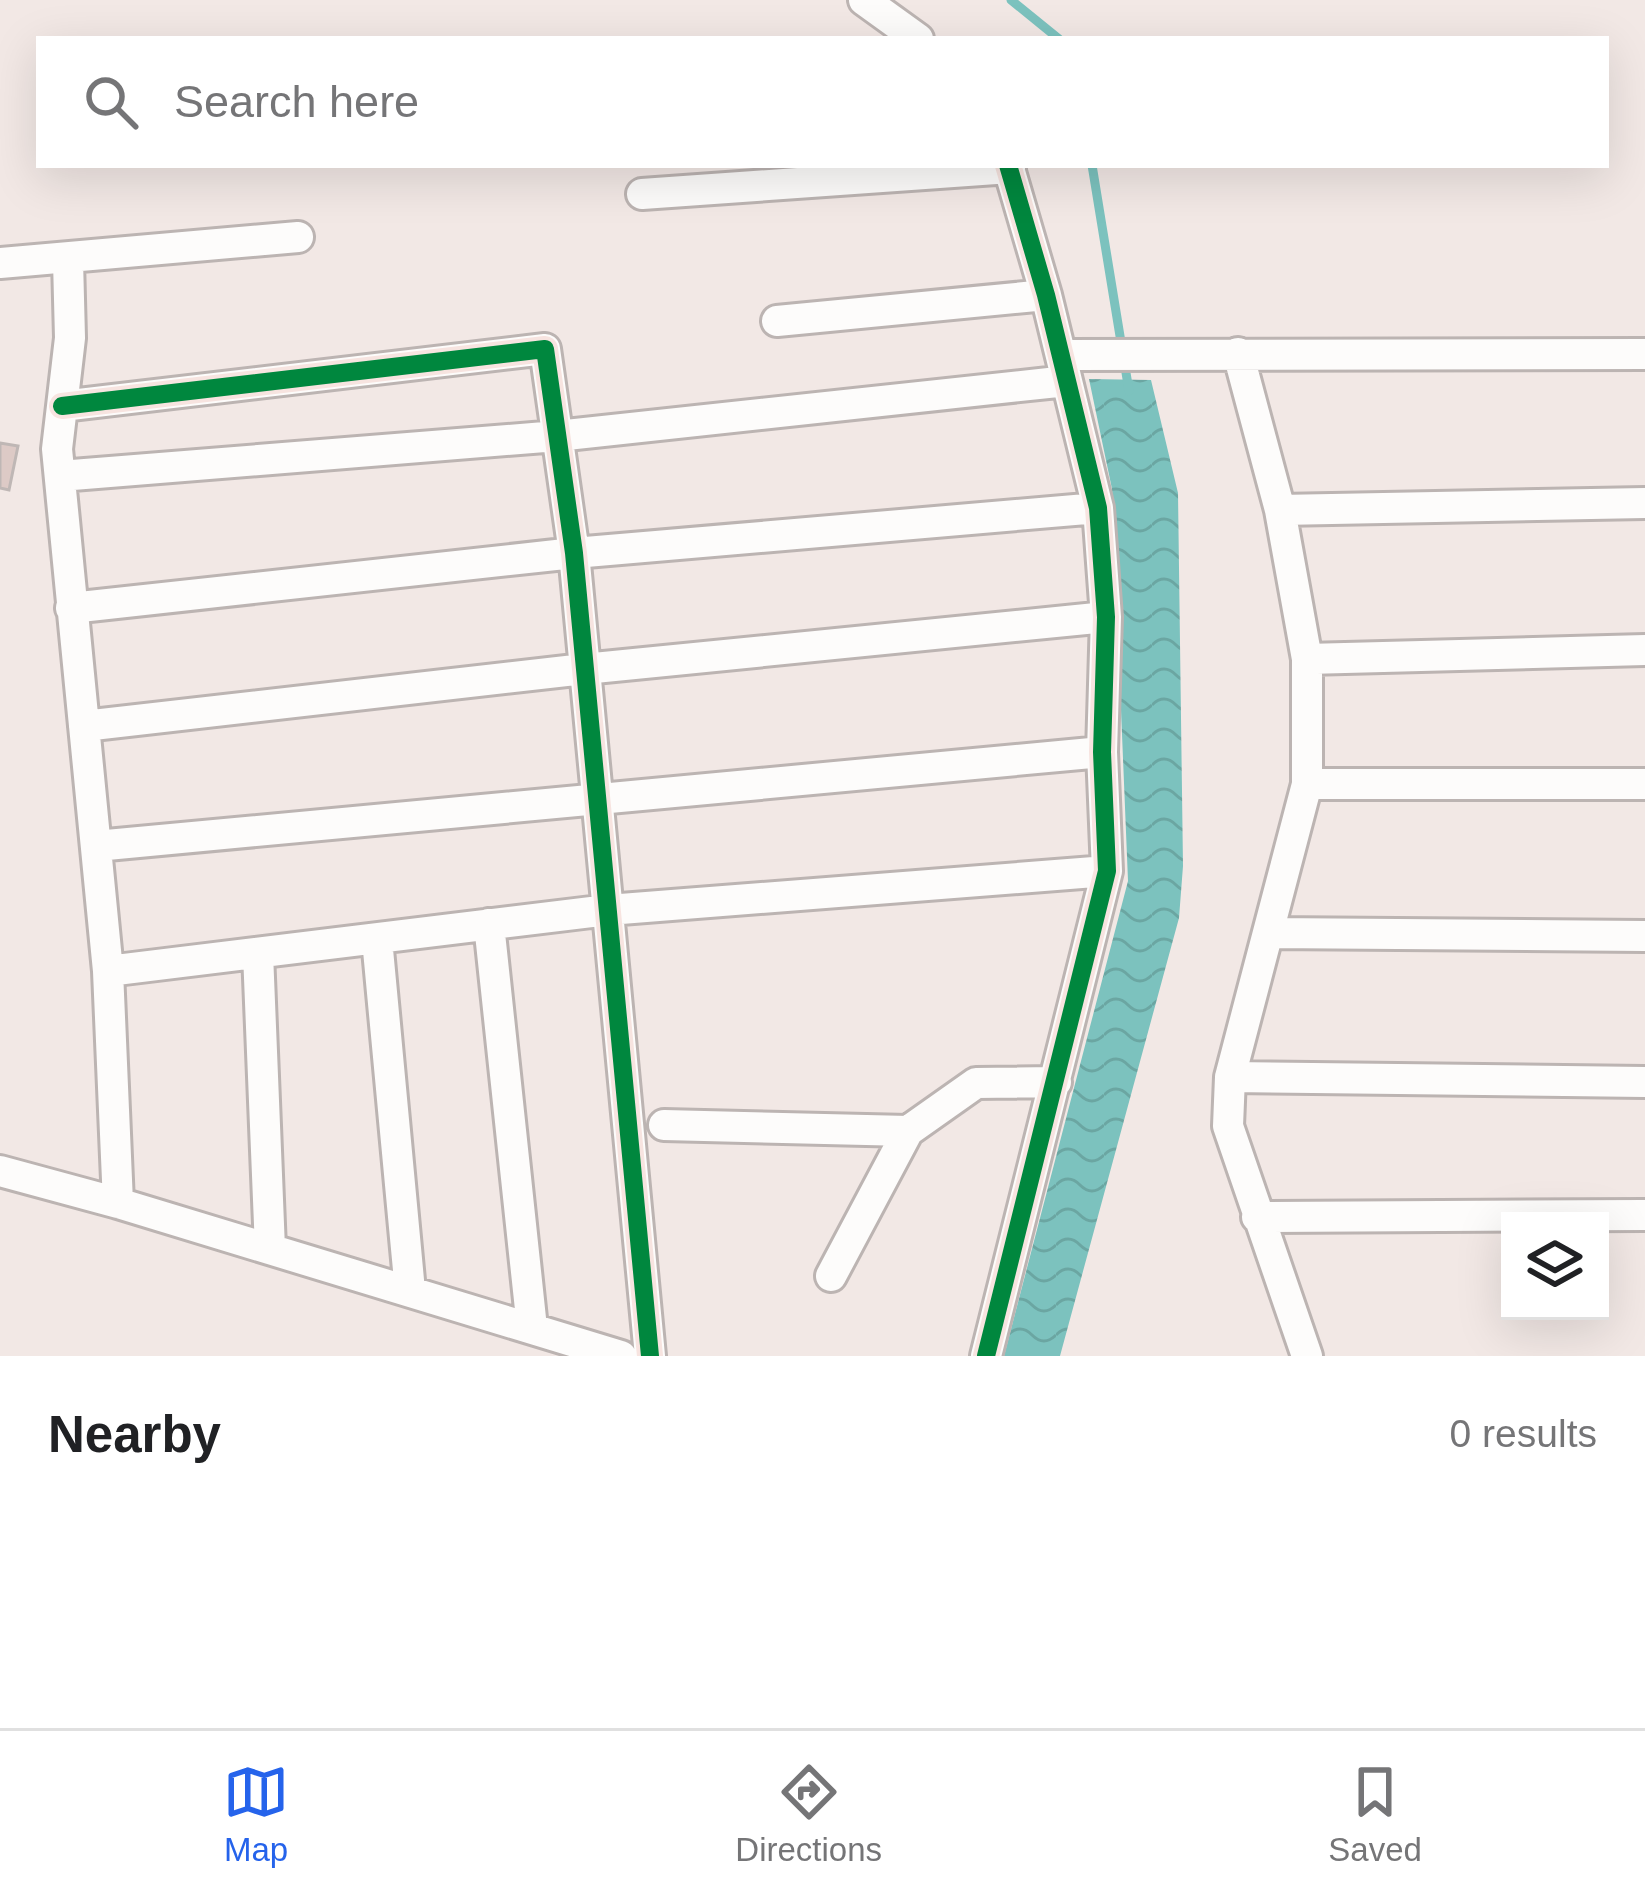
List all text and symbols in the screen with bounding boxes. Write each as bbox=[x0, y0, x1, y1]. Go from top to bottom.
search box bbox=[36, 36, 1609, 168]
icon: search bbox=[78, 69, 144, 135]
text: Search here bbox=[174, 76, 419, 127]
map controls bbox=[1501, 1212, 1609, 1320]
button: layers bbox=[1501, 1212, 1609, 1320]
text: Nearby bbox=[48, 1406, 221, 1463]
text: 0 results bbox=[1450, 1412, 1597, 1455]
tab: Map bbox=[223, 1759, 289, 1869]
tab: Directions bbox=[735, 1759, 882, 1869]
tab: Saved bbox=[1328, 1759, 1422, 1869]

